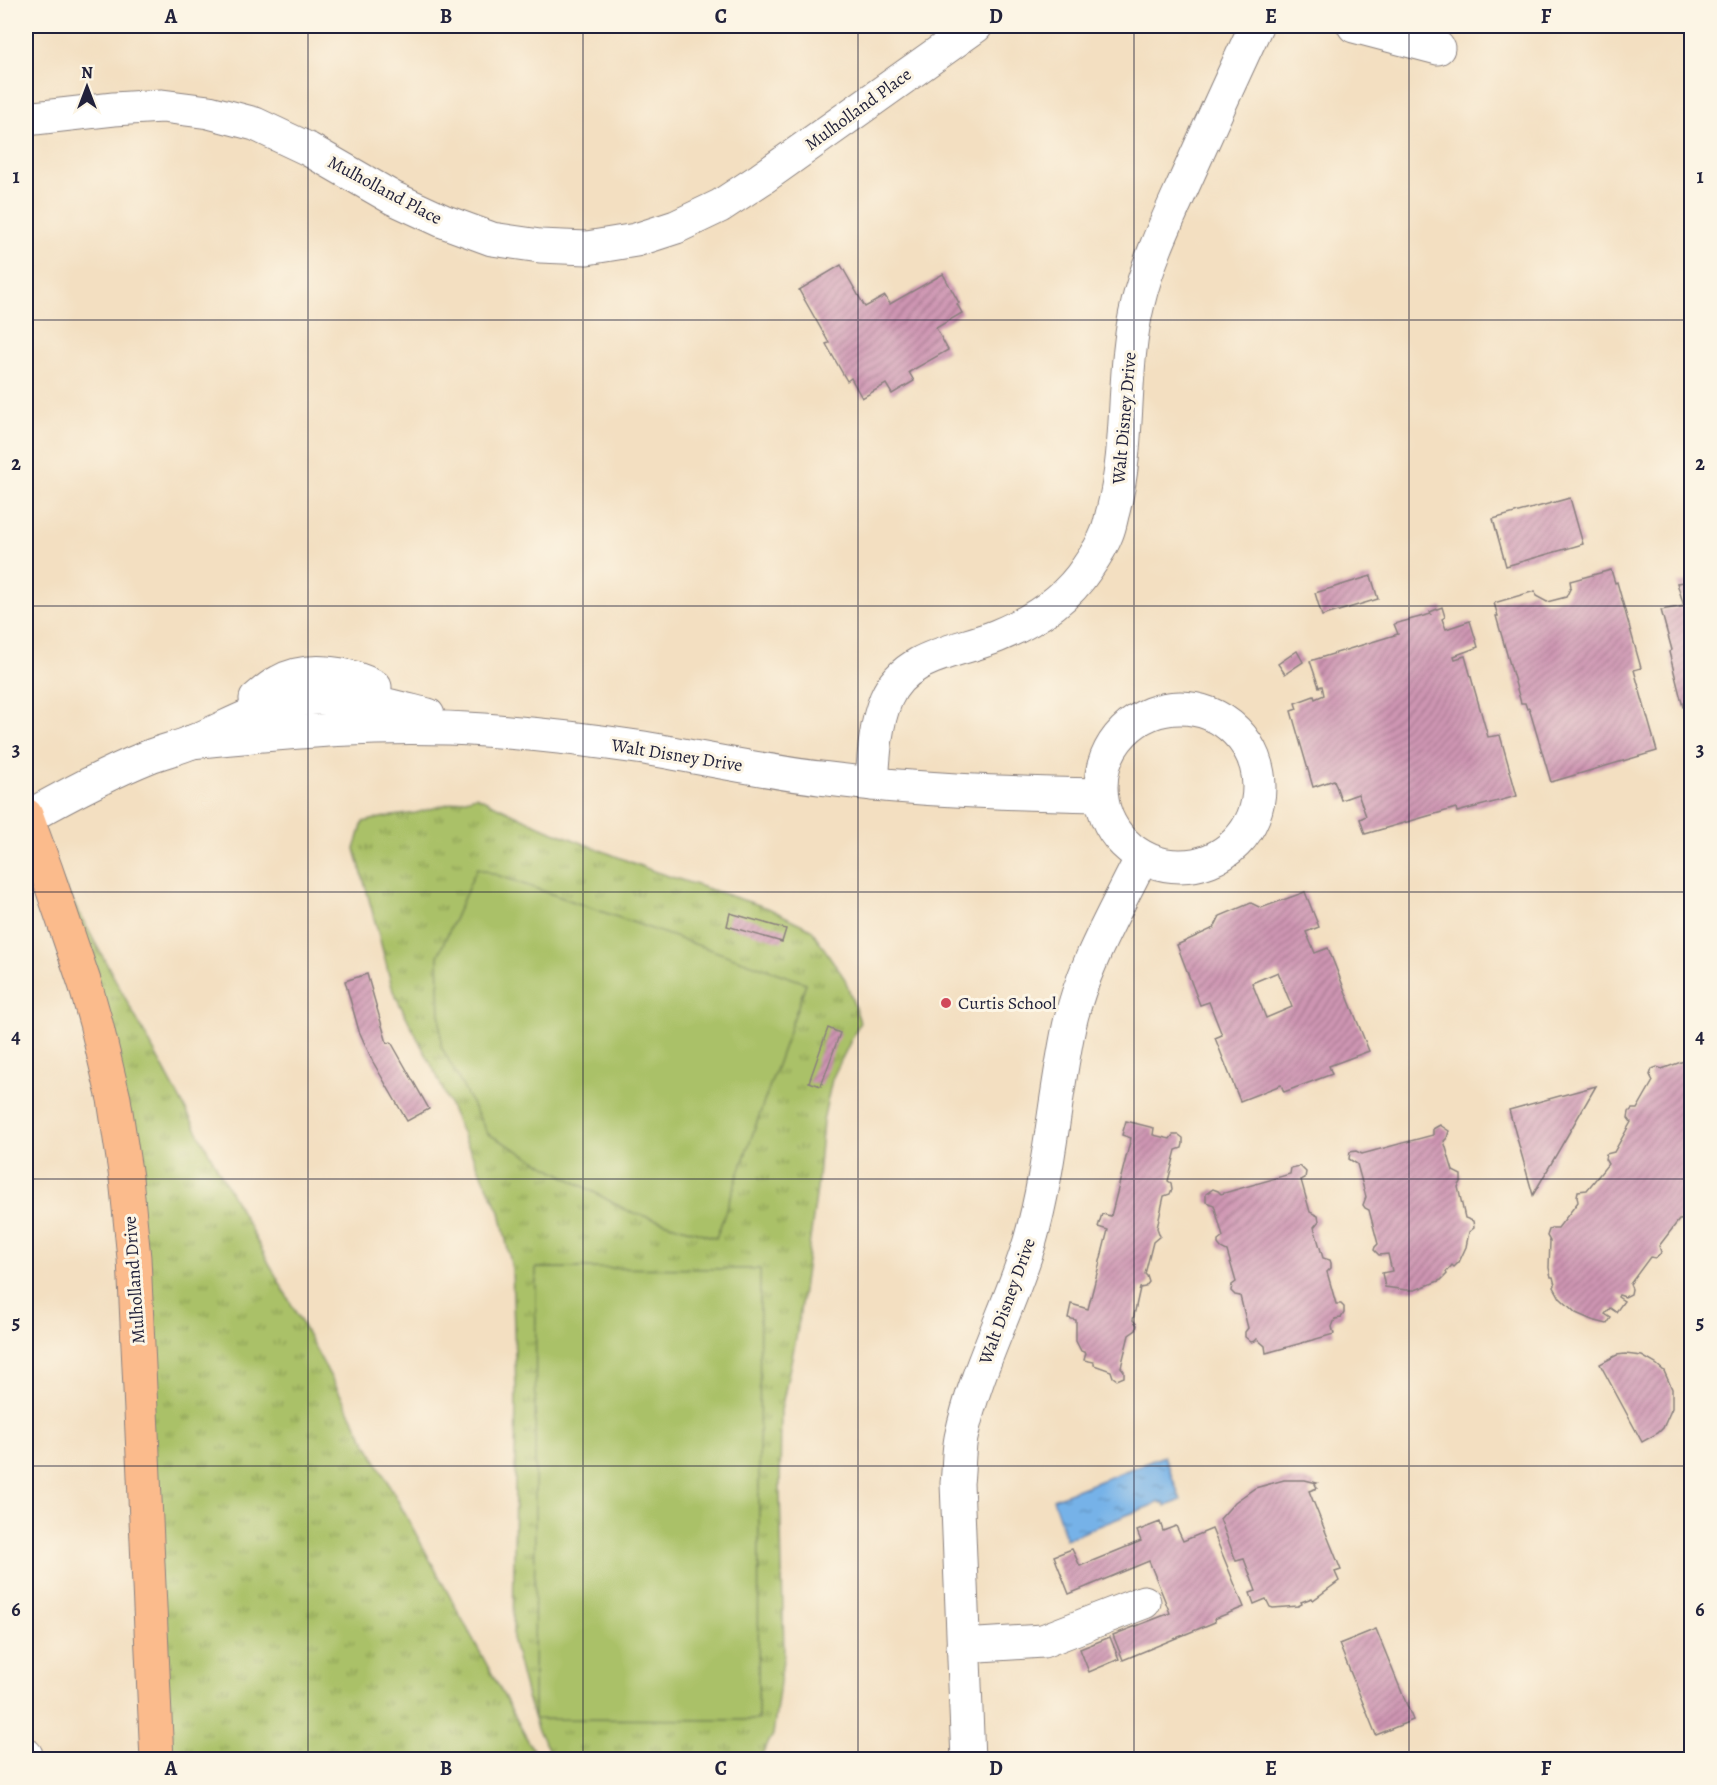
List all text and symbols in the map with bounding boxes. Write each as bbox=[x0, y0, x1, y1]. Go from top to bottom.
text: A bbox=[164, 3, 178, 30]
text: B bbox=[440, 3, 452, 30]
text: C bbox=[715, 3, 727, 30]
text: D bbox=[989, 3, 1003, 30]
text: E bbox=[1265, 3, 1277, 30]
text: F bbox=[1541, 3, 1552, 30]
north arrow bbox=[57, 57, 117, 117]
text: N bbox=[81, 62, 93, 84]
street label: Mulholland Place bbox=[800, 62, 916, 156]
street label: Mulholland Place bbox=[324, 150, 446, 230]
text: 1 bbox=[12, 163, 20, 190]
text: 1 bbox=[1696, 163, 1704, 190]
street label: Walt Disney Drive bbox=[1106, 351, 1142, 486]
text: 2 bbox=[11, 450, 21, 477]
text: 2 bbox=[1695, 450, 1705, 477]
street label: Walt Disney Drive bbox=[609, 733, 744, 777]
text: 3 bbox=[12, 736, 20, 763]
text: 3 bbox=[1696, 736, 1704, 763]
place label: Curtis School bbox=[958, 991, 1057, 1015]
marker: Curtis School bbox=[939, 996, 953, 1010]
text: 4 bbox=[11, 1023, 21, 1050]
text: 4 bbox=[1695, 1023, 1705, 1050]
street label: Mulholland Drive bbox=[118, 1215, 150, 1345]
street label: Walt Disney Drive bbox=[973, 1235, 1041, 1368]
text: 5 bbox=[12, 1309, 20, 1336]
text: 5 bbox=[1696, 1309, 1704, 1336]
text: 6 bbox=[11, 1596, 21, 1623]
text: 6 bbox=[1695, 1596, 1705, 1623]
text: A bbox=[164, 1755, 178, 1782]
text: B bbox=[440, 1755, 452, 1782]
text: C bbox=[715, 1755, 727, 1782]
text: D bbox=[989, 1755, 1003, 1782]
text: E bbox=[1265, 1755, 1277, 1782]
text: F bbox=[1541, 1755, 1552, 1782]

